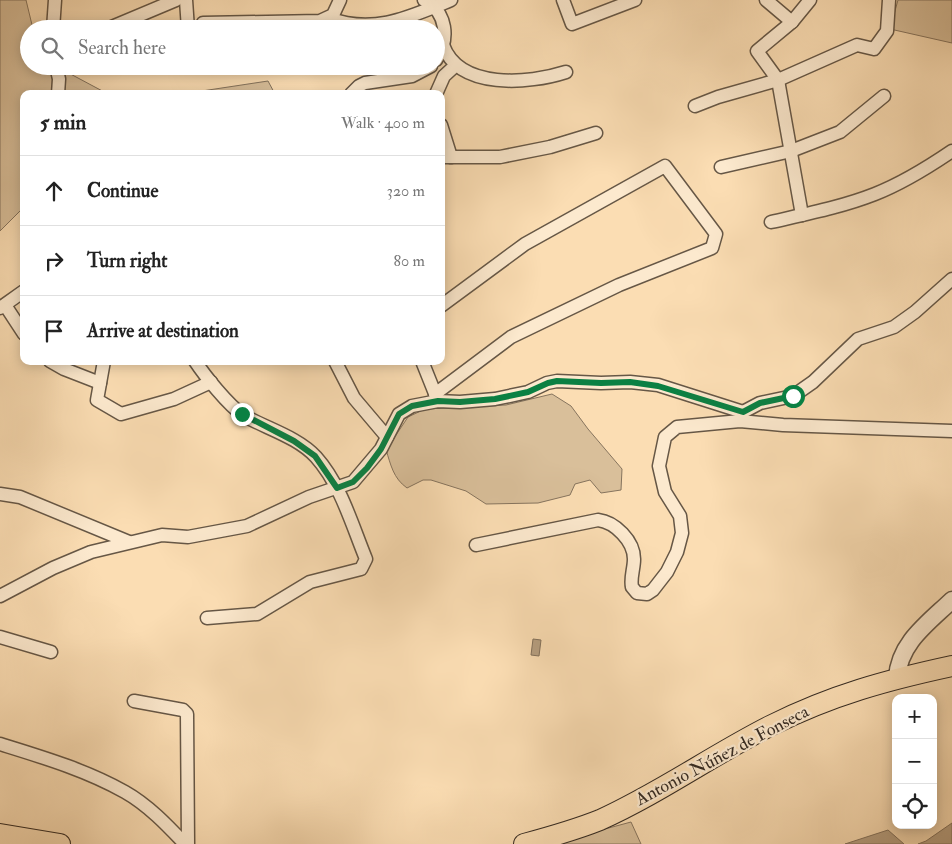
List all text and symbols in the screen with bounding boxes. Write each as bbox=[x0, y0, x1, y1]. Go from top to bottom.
search box bbox=[20, 20, 445, 75]
icon: search bbox=[38, 34, 66, 62]
text: Search here bbox=[78, 36, 166, 60]
text: 5 min bbox=[40, 109, 86, 136]
text: Walk · 400 m bbox=[341, 113, 425, 133]
icon: ahead bbox=[40, 177, 68, 205]
text: Continue bbox=[87, 179, 158, 203]
text: 320 m bbox=[387, 181, 425, 201]
icon: right bbox=[40, 247, 68, 275]
text: Turn right bbox=[87, 249, 167, 273]
text: 80 m bbox=[394, 251, 425, 271]
icon: arrive bbox=[40, 317, 68, 345]
text: Arrive at destination bbox=[87, 319, 239, 343]
route start bbox=[782, 385, 805, 408]
route end bbox=[231, 403, 254, 426]
map controls bbox=[892, 694, 937, 829]
button: + bbox=[892, 694, 937, 739]
street label: Antonio Núñez de Fonseca bbox=[631, 700, 813, 811]
button: − bbox=[892, 739, 937, 784]
button: locate bbox=[892, 784, 937, 829]

